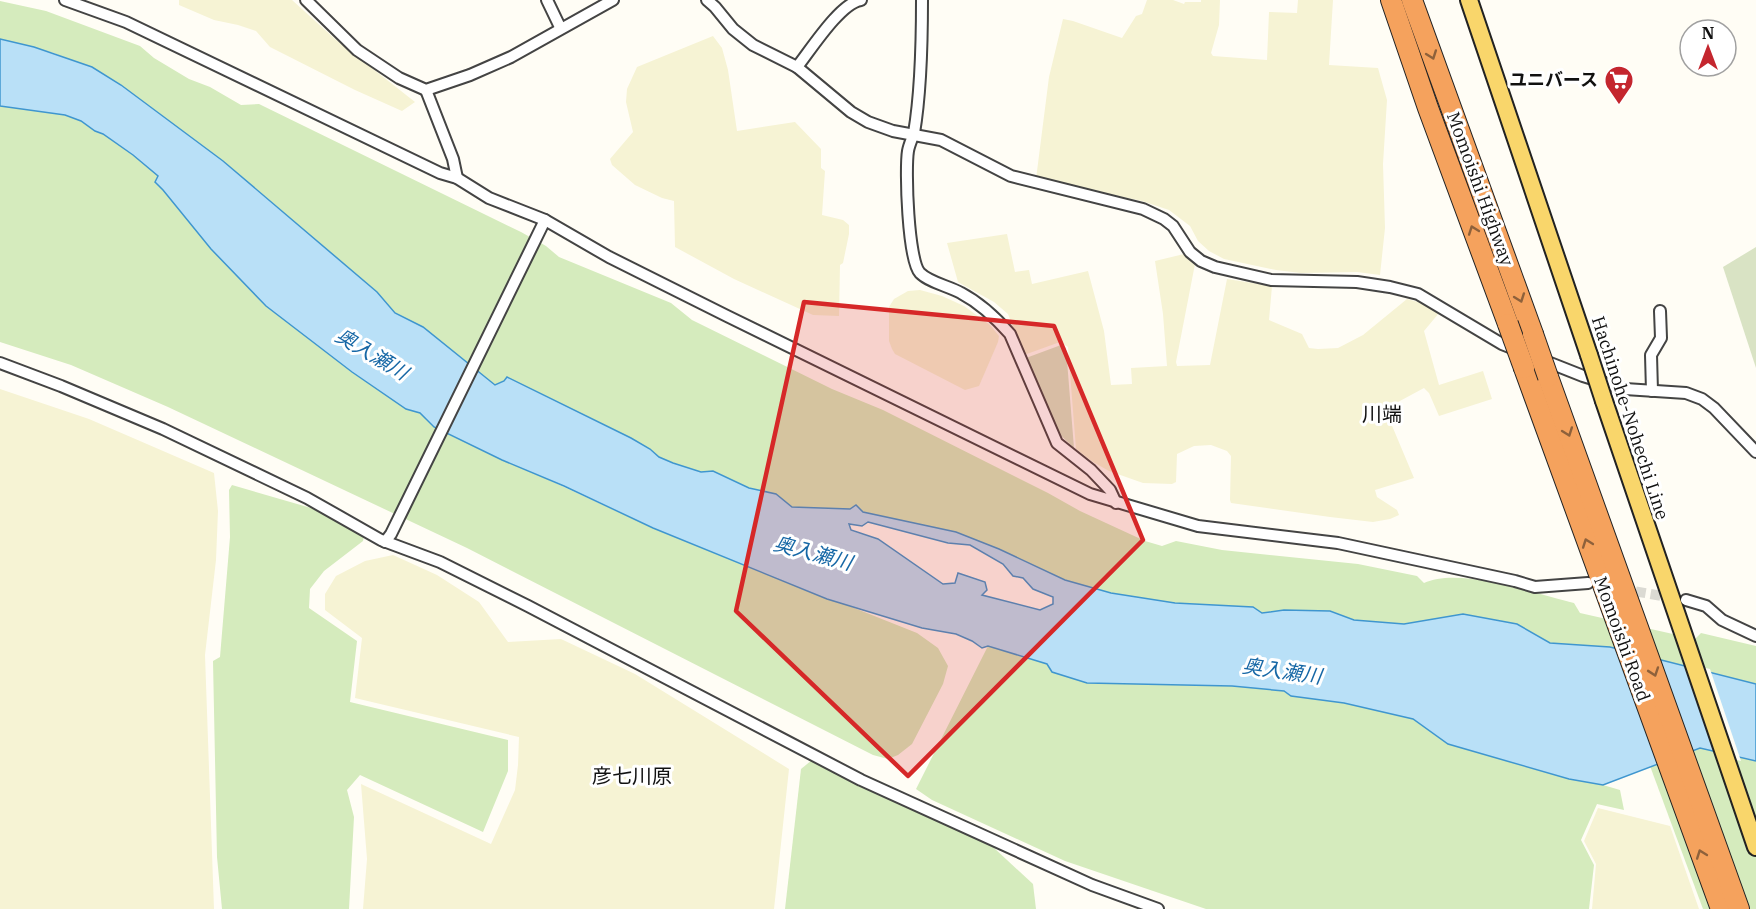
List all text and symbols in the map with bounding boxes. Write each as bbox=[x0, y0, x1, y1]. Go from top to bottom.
north arrow bbox=[1678, 18, 1738, 78]
text: N bbox=[1702, 23, 1714, 43]
one-way arrow bbox=[1424, 49, 1437, 60]
supermarket icon: ユニバース bbox=[1603, 64, 1635, 106]
place label: ユニバース bbox=[1509, 68, 1598, 91]
street label: Momoishi Highway bbox=[1442, 109, 1519, 269]
one-way arrow bbox=[1468, 225, 1481, 236]
one-way arrow bbox=[1512, 292, 1525, 303]
street label: Hachinohe-Nohechi Line bbox=[1587, 313, 1674, 523]
water label: 奥入瀬川 bbox=[331, 321, 415, 387]
district label: 川端 bbox=[1362, 400, 1402, 427]
one-way arrow bbox=[1561, 426, 1574, 437]
water label: 奥入瀬川 bbox=[771, 529, 857, 576]
one-way arrow bbox=[1582, 538, 1595, 549]
street label: Momoishi Road bbox=[1589, 573, 1656, 705]
water label: 奥入瀬川 bbox=[1241, 652, 1326, 690]
one-way arrow bbox=[1647, 666, 1660, 677]
district label: 彦七川原 bbox=[592, 762, 672, 789]
one-way arrow bbox=[1695, 849, 1708, 860]

